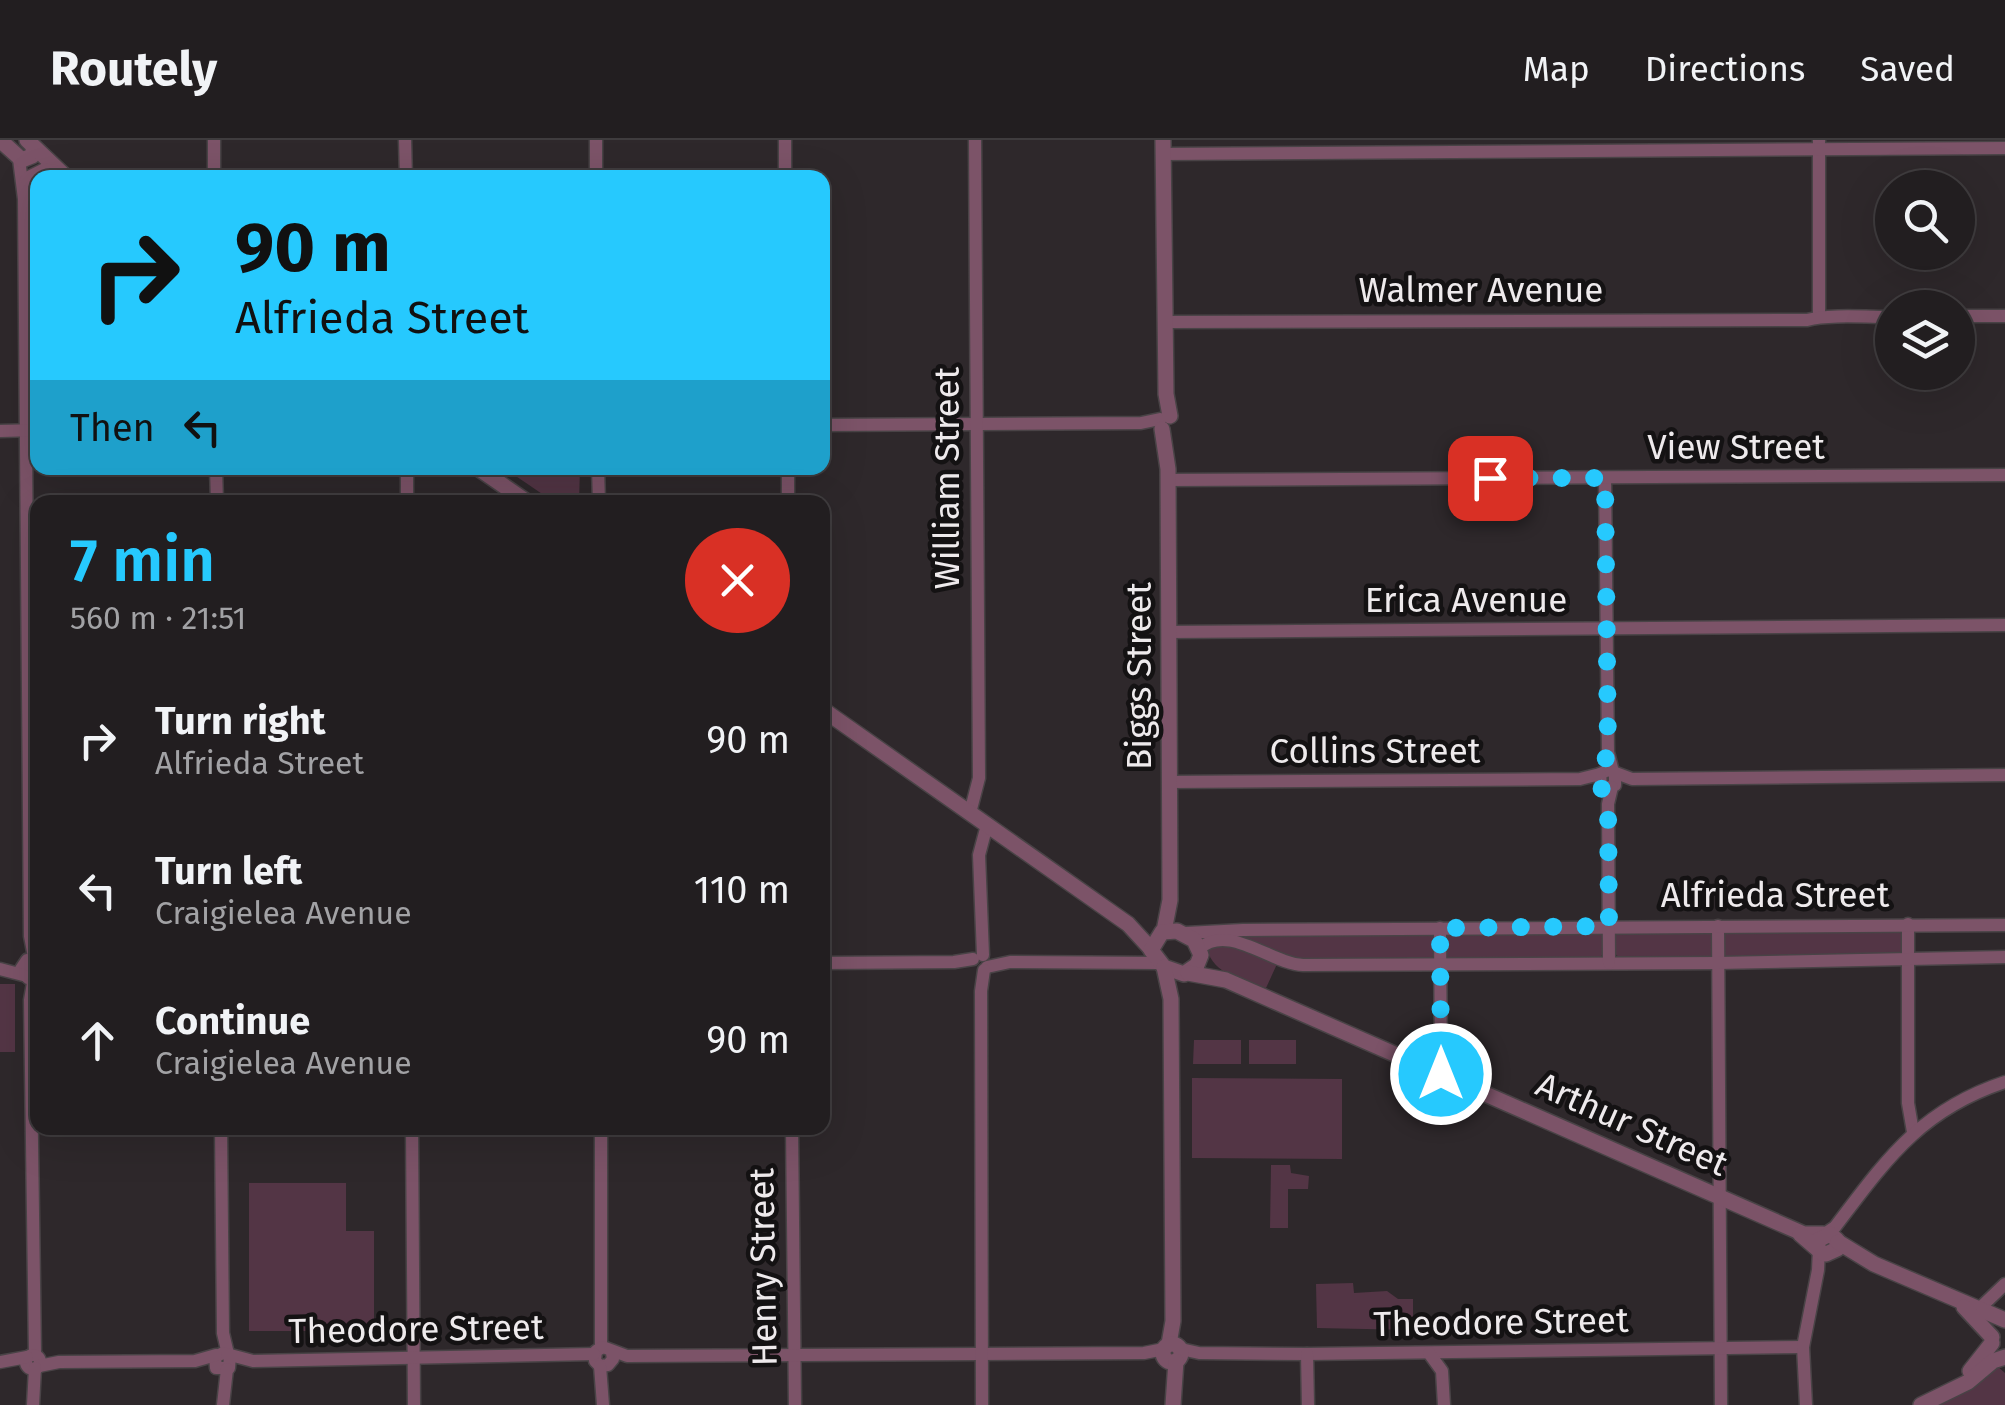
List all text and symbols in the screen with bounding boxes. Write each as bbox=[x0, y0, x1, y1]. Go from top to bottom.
text: Routely bbox=[50, 40, 217, 98]
text: Map bbox=[1523, 48, 1590, 90]
text: Directions bbox=[1645, 48, 1805, 90]
text: Saved bbox=[1860, 48, 1955, 90]
map controls bbox=[1875, 170, 1975, 390]
button: search bbox=[1875, 170, 1975, 270]
text: 90 m bbox=[235, 206, 391, 290]
icon: right bbox=[70, 210, 200, 340]
street label: Walmer Avenue bbox=[1359, 269, 1603, 311]
button: layers bbox=[1875, 290, 1975, 390]
text: Alfrieda Street bbox=[235, 291, 529, 345]
street label: William Street bbox=[926, 366, 968, 589]
icon: left bbox=[175, 400, 230, 455]
text: Then bbox=[70, 405, 155, 451]
street label: View Street bbox=[1647, 426, 1825, 468]
pin bbox=[1448, 436, 1533, 521]
icon: arrive bbox=[1463, 451, 1518, 506]
text: 7 min bbox=[70, 525, 215, 597]
button: close bbox=[685, 528, 790, 633]
street label: Erica Avenue bbox=[1365, 579, 1567, 621]
street label: Biggs Street bbox=[1118, 582, 1160, 770]
text: 560 m · 21:51 bbox=[70, 599, 246, 637]
text: Turn right bbox=[155, 698, 325, 744]
icon: right bbox=[70, 713, 125, 768]
text: 90 m bbox=[706, 717, 790, 763]
street label: Collins Street bbox=[1270, 730, 1481, 772]
text: Alfrieda Street bbox=[155, 744, 364, 782]
text: Turn left bbox=[155, 848, 302, 894]
icon: left bbox=[70, 863, 125, 918]
text: 110 m bbox=[694, 867, 790, 913]
street label: Alfrieda Street bbox=[1661, 874, 1890, 916]
text: Craigielea Avenue bbox=[155, 894, 412, 932]
text: Continue bbox=[155, 998, 310, 1044]
icon: ahead bbox=[70, 1013, 125, 1068]
text: 90 m bbox=[706, 1017, 790, 1063]
position arrow bbox=[1389, 1022, 1493, 1126]
text: Craigielea Avenue bbox=[155, 1044, 412, 1082]
street label: Arthur Street bbox=[1530, 1063, 1734, 1185]
street label: Henry Street bbox=[740, 1167, 786, 1367]
street label: Theodore Street bbox=[1373, 1299, 1629, 1345]
street label: Theodore Street bbox=[288, 1306, 544, 1352]

